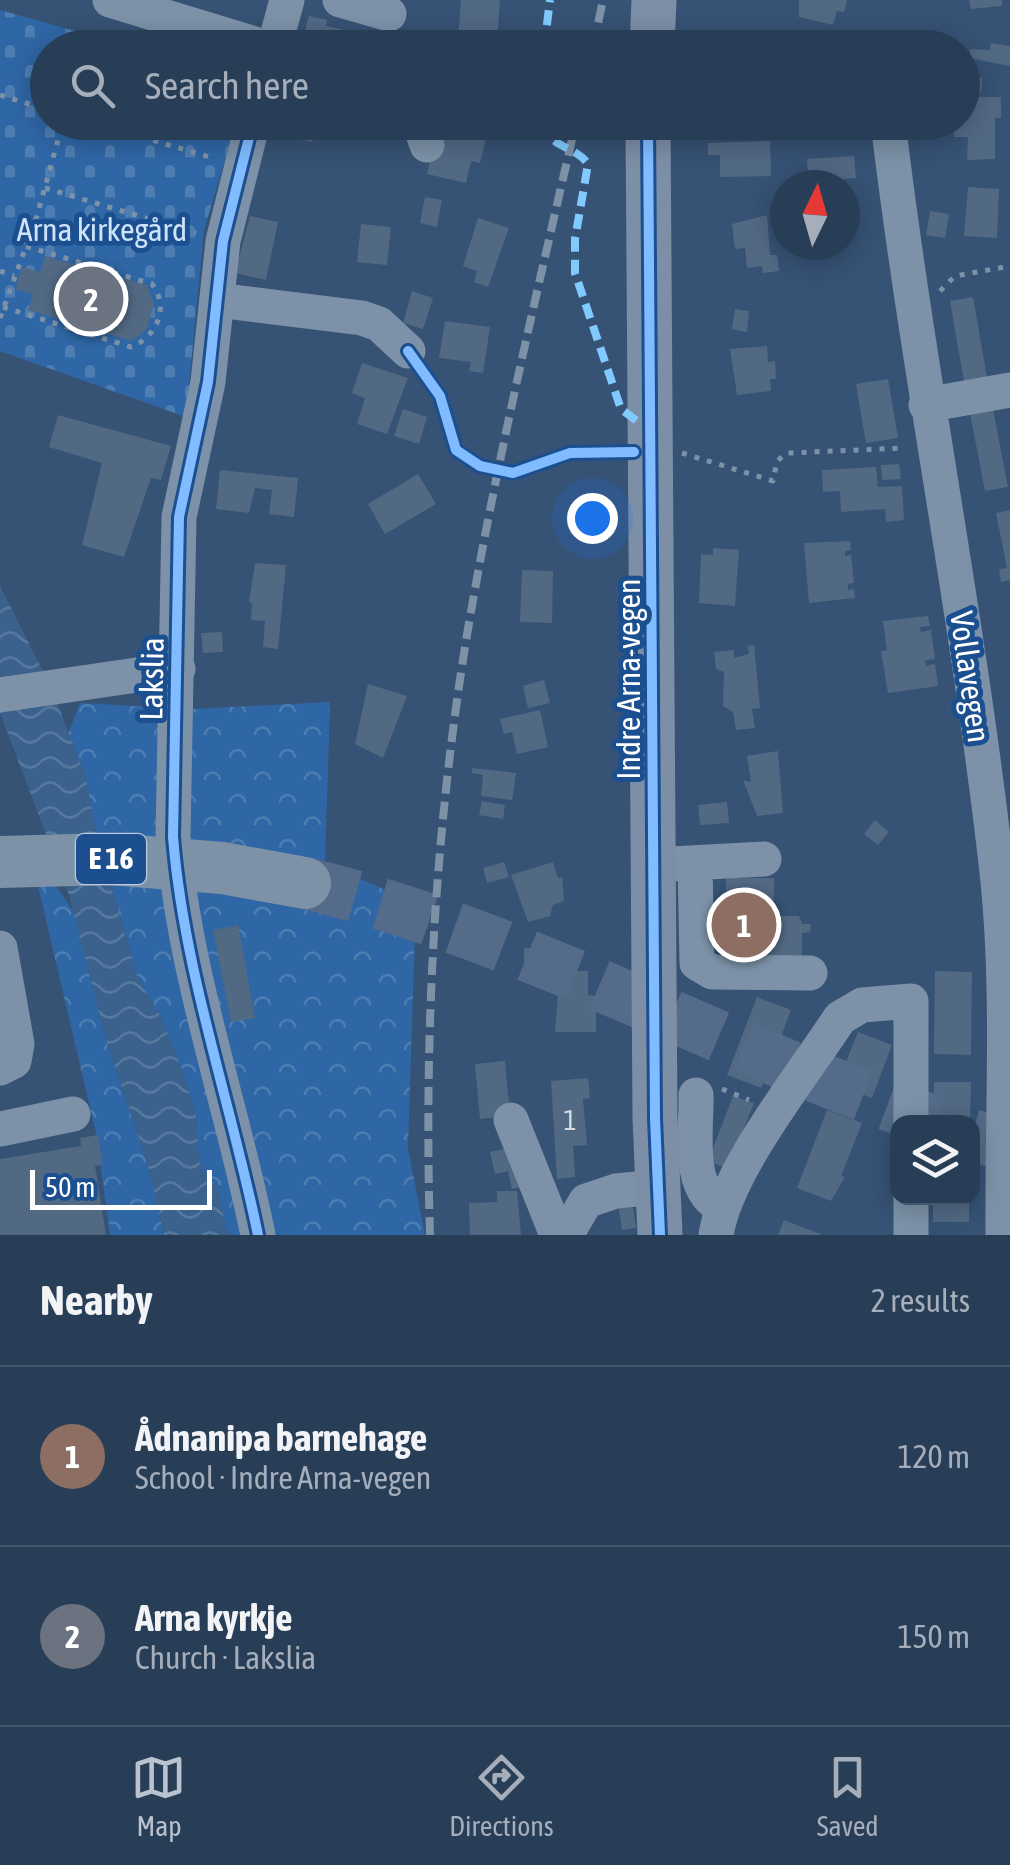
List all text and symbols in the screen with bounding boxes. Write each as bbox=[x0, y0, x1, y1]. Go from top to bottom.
search box bbox=[30, 30, 980, 140]
icon: search bbox=[65, 58, 120, 113]
text: Search here bbox=[145, 64, 309, 107]
north arrow bbox=[770, 170, 860, 260]
park label: Arna kirkegård bbox=[17, 211, 187, 248]
pin: 2 bbox=[58, 262, 124, 336]
your location bbox=[567, 493, 618, 544]
street label: Indre Arna-vegen bbox=[610, 578, 647, 780]
street label: Vollavegen bbox=[943, 609, 998, 745]
street label: Lakslia bbox=[132, 637, 171, 721]
road number: E 16 bbox=[76, 834, 146, 884]
pin: 1 bbox=[712, 888, 776, 962]
house number: 1 bbox=[563, 1104, 577, 1136]
map controls bbox=[890, 1115, 980, 1205]
button: layers bbox=[890, 1115, 980, 1205]
scale bar bbox=[30, 1165, 212, 1210]
text: 50 m bbox=[45, 1171, 95, 1203]
text: Nearby bbox=[40, 1276, 153, 1324]
text: 2 results bbox=[871, 1282, 970, 1319]
text: Ådnanipa barnehage bbox=[135, 1416, 427, 1459]
text: 1 bbox=[65, 1438, 80, 1475]
text: 120 m bbox=[897, 1438, 970, 1475]
text: School · Indre Arna-vegen bbox=[135, 1459, 431, 1496]
text: Arna kyrkje bbox=[135, 1596, 292, 1639]
text: 2 bbox=[65, 1618, 80, 1655]
text: 150 m bbox=[897, 1618, 970, 1655]
text: Church · Lakslia bbox=[135, 1639, 316, 1676]
tab: Map bbox=[131, 1750, 186, 1842]
tab: Directions bbox=[449, 1750, 554, 1842]
tab: Saved bbox=[817, 1750, 879, 1842]

